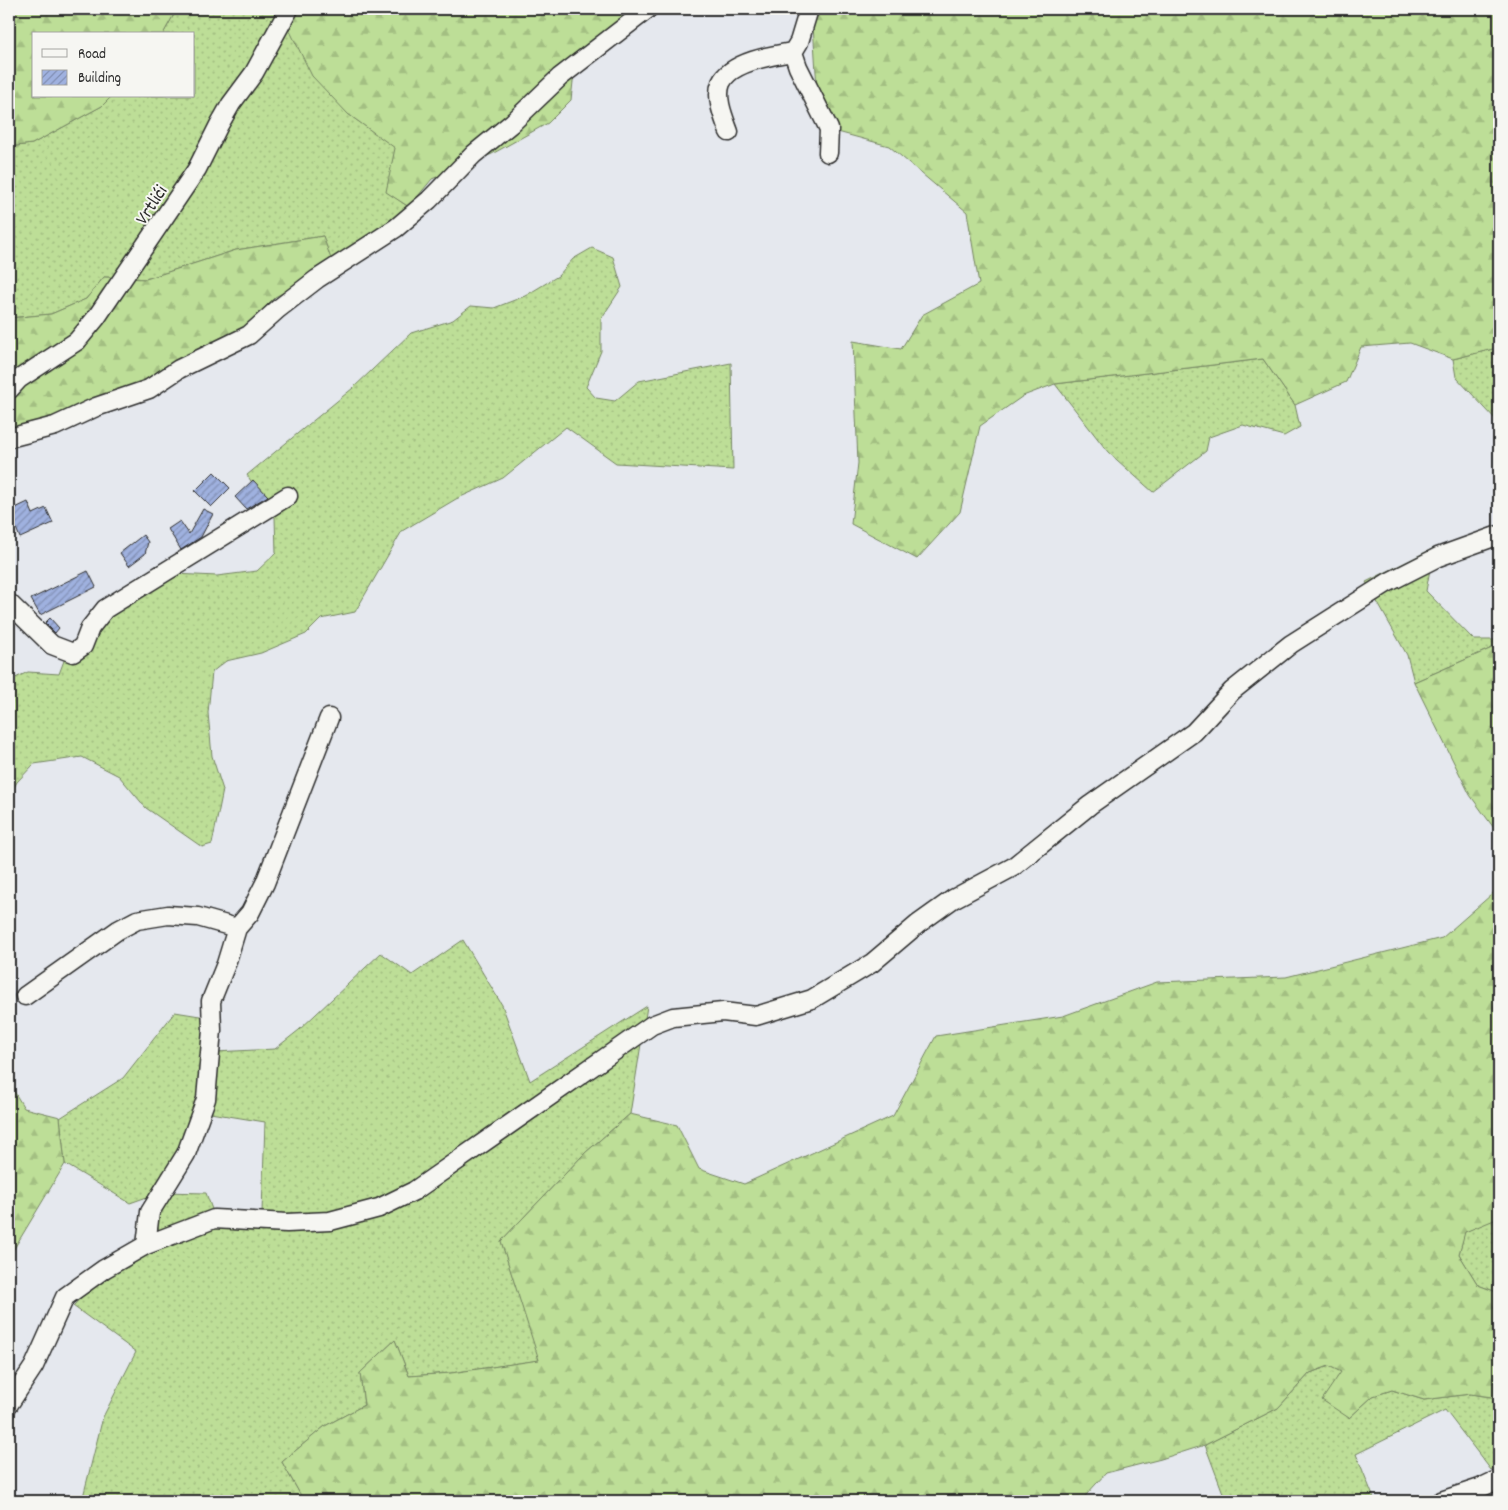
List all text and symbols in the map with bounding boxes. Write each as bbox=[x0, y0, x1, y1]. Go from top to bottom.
legend bbox=[32, 32, 195, 98]
text: Road bbox=[78, 44, 106, 66]
text: Building bbox=[78, 68, 121, 90]
street label: Vrtlići bbox=[130, 180, 176, 231]

